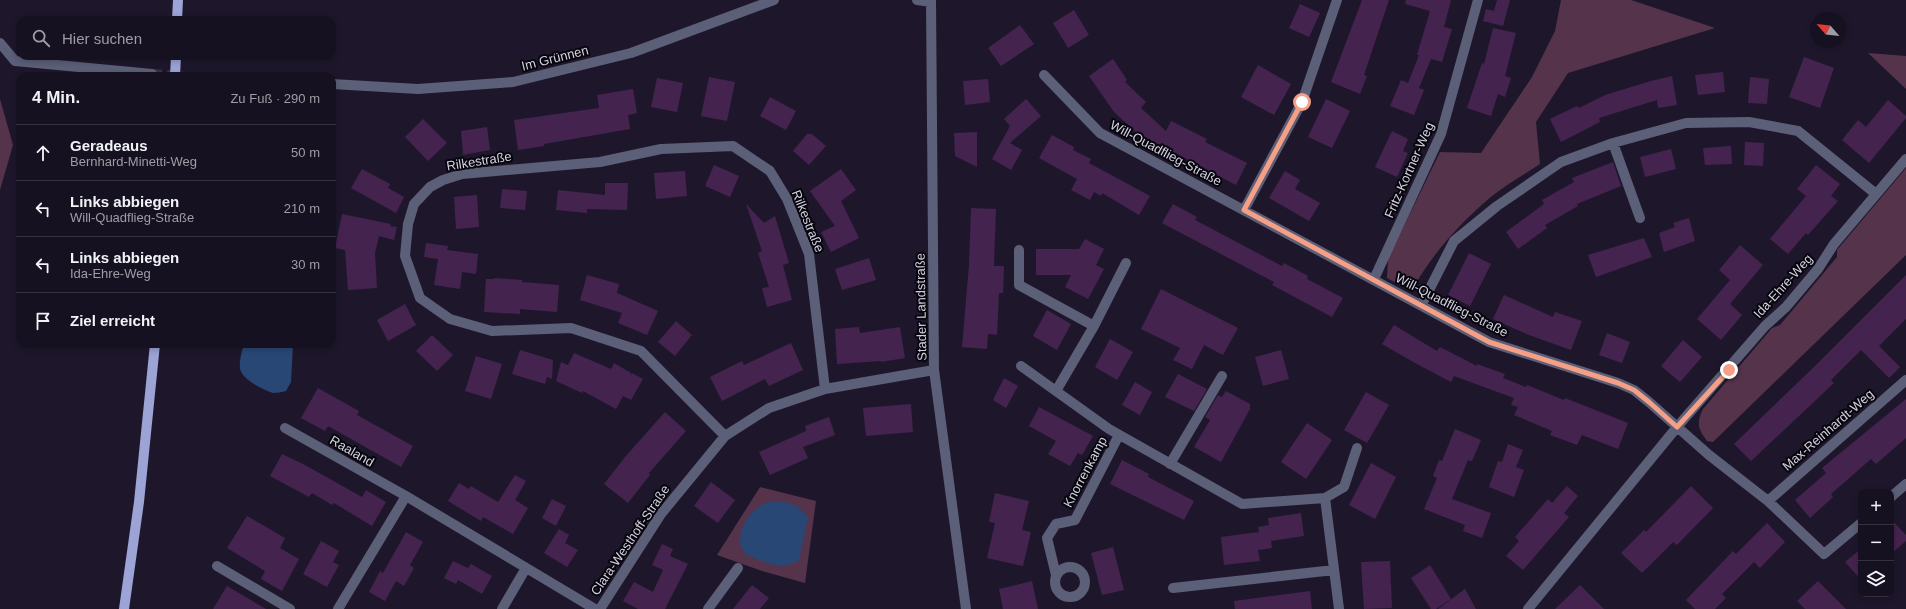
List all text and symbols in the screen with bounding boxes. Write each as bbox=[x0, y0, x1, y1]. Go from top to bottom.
north arrow bbox=[1810, 12, 1846, 48]
search box bbox=[16, 16, 336, 60]
icon: search bbox=[30, 27, 52, 49]
text: Hier suchen bbox=[62, 30, 142, 47]
street label: Im Grünnen bbox=[520, 42, 590, 74]
text: 4 Min. bbox=[32, 88, 80, 107]
text: Zu Fuß · 290 m bbox=[230, 91, 320, 106]
route start bbox=[1293, 93, 1311, 111]
street label: Will-Quadflieg-Straße bbox=[1108, 117, 1224, 189]
street label: Fritz-Kortner-Weg bbox=[1381, 120, 1437, 220]
text: Geradeaus bbox=[70, 137, 148, 154]
icon: ahead bbox=[32, 142, 54, 164]
text: 50 m bbox=[291, 145, 320, 160]
street label: Rilkestraße bbox=[445, 148, 513, 174]
text: Bernhard-Minetti-Weg bbox=[70, 154, 197, 169]
street label: Rilkestraße bbox=[789, 188, 827, 254]
text: Links abbiegen bbox=[70, 193, 179, 210]
icon: left bbox=[32, 198, 54, 220]
text: 210 m bbox=[284, 201, 320, 216]
text: Will-Quadflieg-Straße bbox=[70, 210, 194, 225]
text: Links abbiegen bbox=[70, 249, 179, 266]
street label: Ida-Ehre-Weg bbox=[1750, 251, 1816, 321]
street label: Stader Landstraße bbox=[913, 253, 929, 361]
icon: left bbox=[32, 254, 54, 276]
text: 30 m bbox=[291, 257, 320, 272]
text: Ida-Ehre-Weg bbox=[70, 266, 151, 281]
street label: Will-Quadflieg-Straße bbox=[1393, 270, 1511, 340]
icon: arrive bbox=[32, 310, 54, 332]
text: Ziel erreicht bbox=[70, 312, 155, 329]
route end bbox=[1720, 361, 1738, 379]
street label: Max-Reinhardt-Weg bbox=[1779, 386, 1877, 474]
street label: Raaland bbox=[327, 432, 377, 470]
street label: Knorrenkamp bbox=[1060, 434, 1110, 510]
street label: Clara-Westhoff-Straße bbox=[588, 482, 672, 598]
map controls bbox=[1858, 489, 1894, 597]
button: + bbox=[1858, 489, 1894, 525]
button: − bbox=[1858, 525, 1894, 561]
button: layers bbox=[1858, 561, 1894, 597]

